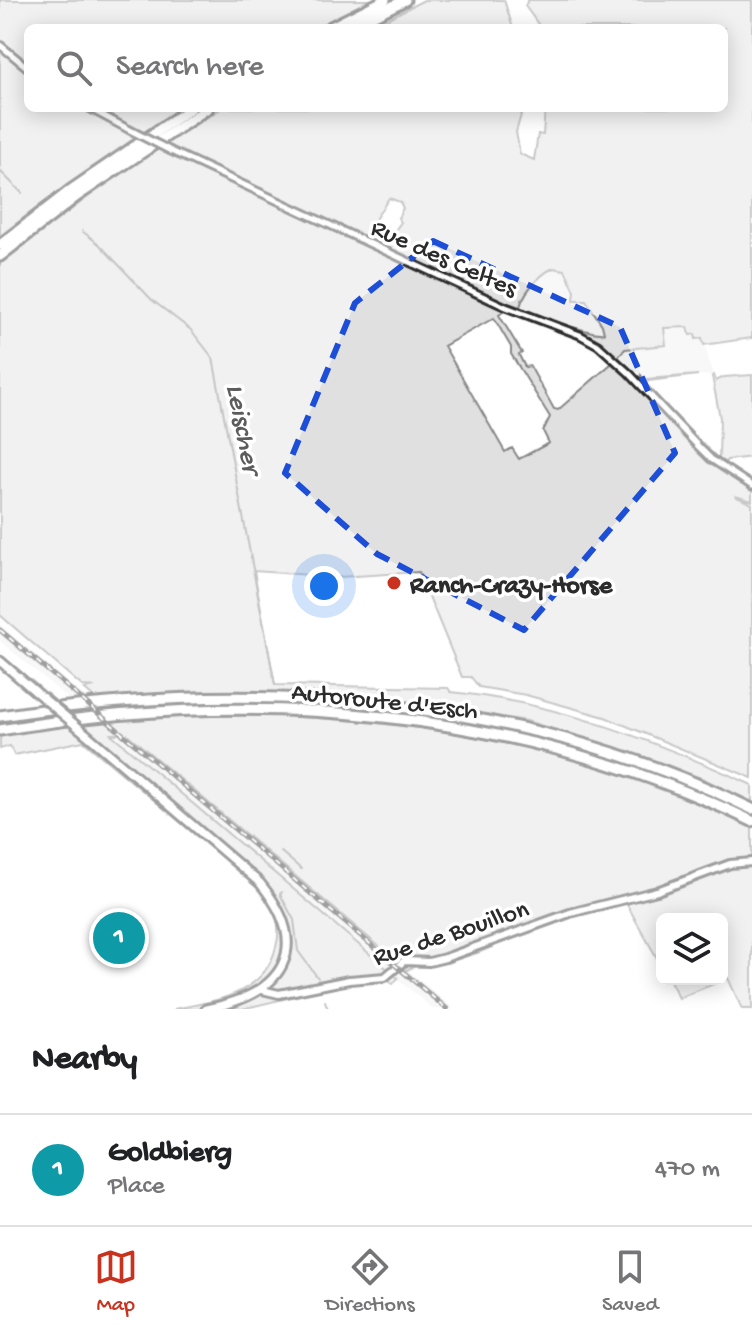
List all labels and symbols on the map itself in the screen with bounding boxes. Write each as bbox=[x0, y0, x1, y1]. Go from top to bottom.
street label: Rue des Celtes bbox=[365, 214, 522, 307]
water label: Leischer bbox=[217, 382, 267, 481]
your location bbox=[304, 566, 344, 606]
place label: Ranch-Crazy-Horse bbox=[409, 572, 614, 603]
marker: Ranch-Crazy-Horse bbox=[385, 574, 403, 592]
street label: Autoroute d'Esch bbox=[290, 678, 479, 729]
street label: Rue de Bouillon bbox=[369, 895, 534, 975]
pin: 1 bbox=[93, 908, 145, 968]

